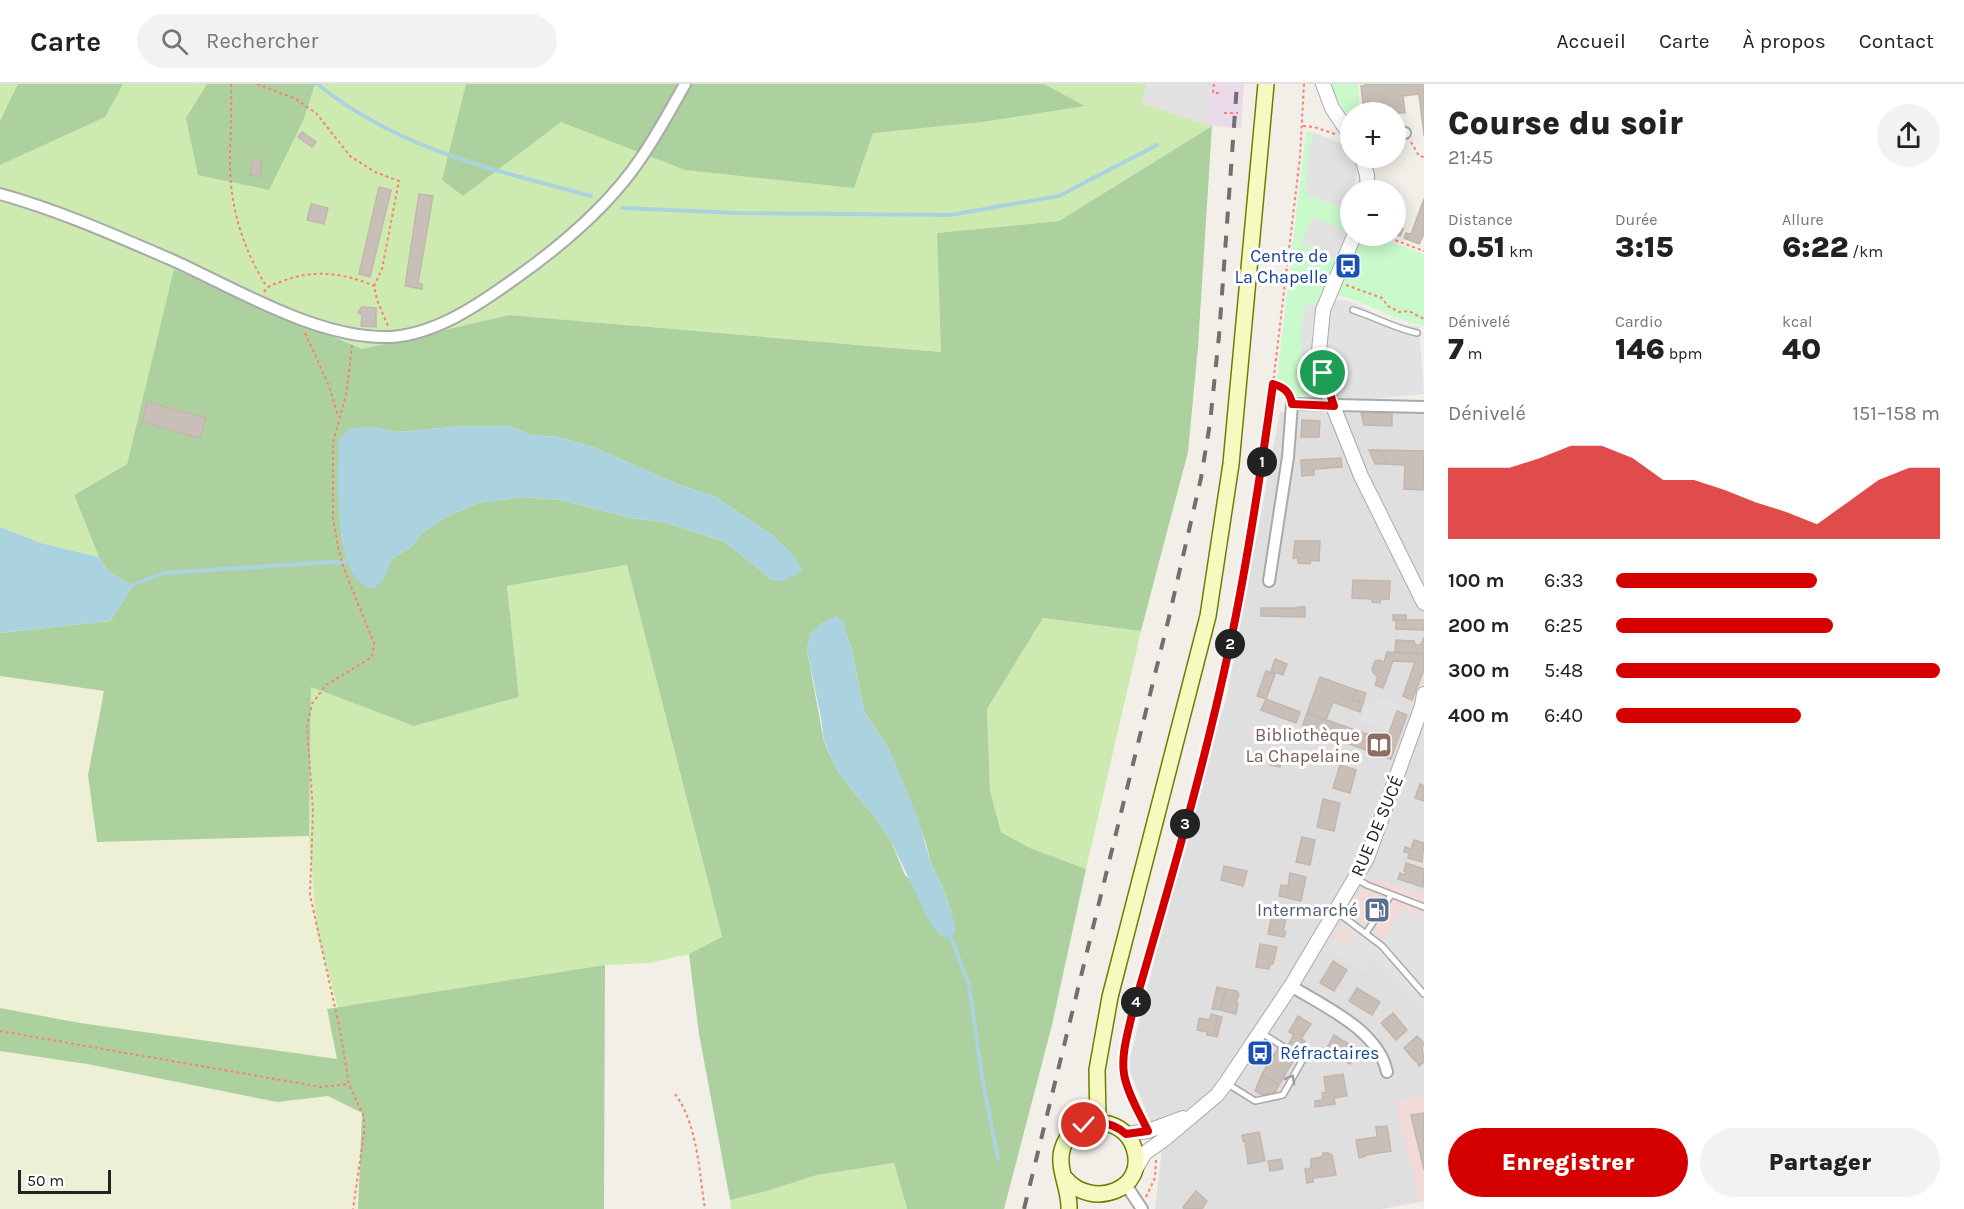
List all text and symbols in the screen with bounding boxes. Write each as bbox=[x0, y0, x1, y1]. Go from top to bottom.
search box bbox=[137, 14, 557, 68]
text: Carte bbox=[30, 25, 101, 58]
icon: search bbox=[158, 25, 191, 58]
text: Rechercher bbox=[206, 28, 319, 54]
text: Accueil bbox=[1557, 29, 1626, 53]
text: Carte bbox=[1659, 29, 1710, 53]
text: À propos bbox=[1743, 29, 1826, 53]
text: Contact bbox=[1859, 29, 1934, 53]
map controls bbox=[1340, 102, 1406, 246]
button: + bbox=[1340, 102, 1406, 168]
text: Course du soir bbox=[1448, 104, 1683, 142]
button: share bbox=[1877, 104, 1940, 167]
text: 21:45 bbox=[1448, 146, 1493, 169]
button: − bbox=[1340, 180, 1406, 246]
text: Distance bbox=[1448, 210, 1513, 229]
text: Durée bbox=[1615, 210, 1657, 229]
text: Allure bbox=[1782, 210, 1824, 229]
text: 0.51 bbox=[1448, 229, 1505, 265]
text: 3:15 bbox=[1615, 229, 1674, 265]
text: 6:22 bbox=[1782, 229, 1849, 265]
text: km bbox=[1505, 242, 1533, 261]
text: /km bbox=[1849, 242, 1883, 261]
place label: Centre de La Chapelle bbox=[1235, 245, 1328, 288]
bus stop icon: Centre de La Chapelle bbox=[1333, 251, 1363, 281]
text: Dénivelé bbox=[1448, 312, 1510, 331]
text: Cardio bbox=[1615, 312, 1662, 331]
text: kcal bbox=[1782, 312, 1813, 331]
text: 7 bbox=[1448, 331, 1464, 367]
text: 146 bbox=[1615, 331, 1665, 367]
text: 40 bbox=[1782, 331, 1821, 367]
text: m bbox=[1464, 344, 1483, 363]
text: bpm bbox=[1665, 344, 1702, 363]
pin bbox=[1297, 347, 1348, 398]
icon: arrive bbox=[1306, 356, 1339, 389]
text: Dénivelé bbox=[1448, 402, 1526, 425]
text: 151–158 m bbox=[1852, 402, 1940, 425]
pin: 1 bbox=[1247, 447, 1277, 477]
text: 1 bbox=[1259, 452, 1265, 471]
text: 100 m bbox=[1448, 569, 1504, 592]
text: 6:33 bbox=[1544, 569, 1584, 592]
text: 200 m bbox=[1448, 614, 1509, 637]
text: 6:25 bbox=[1544, 614, 1583, 637]
pin: 2 bbox=[1215, 629, 1245, 659]
text: 2 bbox=[1225, 634, 1235, 653]
text: 300 m bbox=[1448, 659, 1510, 682]
text: 5:48 bbox=[1544, 659, 1583, 682]
text: 400 m bbox=[1448, 704, 1509, 727]
text: 6:40 bbox=[1544, 704, 1583, 727]
place label: Bibliothèque La Chapelaine bbox=[1245, 724, 1360, 767]
library icon: Bibliothèque La Chapelaine bbox=[1364, 730, 1394, 760]
street label: RUE DE SUCÉ bbox=[1345, 772, 1408, 880]
pin: 3 bbox=[1170, 809, 1200, 839]
text: 3 bbox=[1180, 814, 1190, 833]
fuel station icon: Intermarché bbox=[1362, 895, 1392, 925]
place label: Intermarché bbox=[1257, 899, 1358, 921]
pin: 4 bbox=[1121, 987, 1151, 1017]
text: 4 bbox=[1131, 992, 1141, 1011]
bus stop icon: Réfractaires bbox=[1245, 1038, 1275, 1068]
place label: Réfractaires bbox=[1280, 1042, 1379, 1064]
one-way arrow bbox=[1284, 1075, 1296, 1086]
pin bbox=[1058, 1099, 1109, 1150]
icon: check bbox=[1067, 1108, 1100, 1141]
button: Enregistrer bbox=[1448, 1128, 1688, 1197]
button: Partager bbox=[1700, 1128, 1940, 1197]
scale bar bbox=[18, 1167, 111, 1194]
text: 50 m bbox=[27, 1171, 64, 1190]

